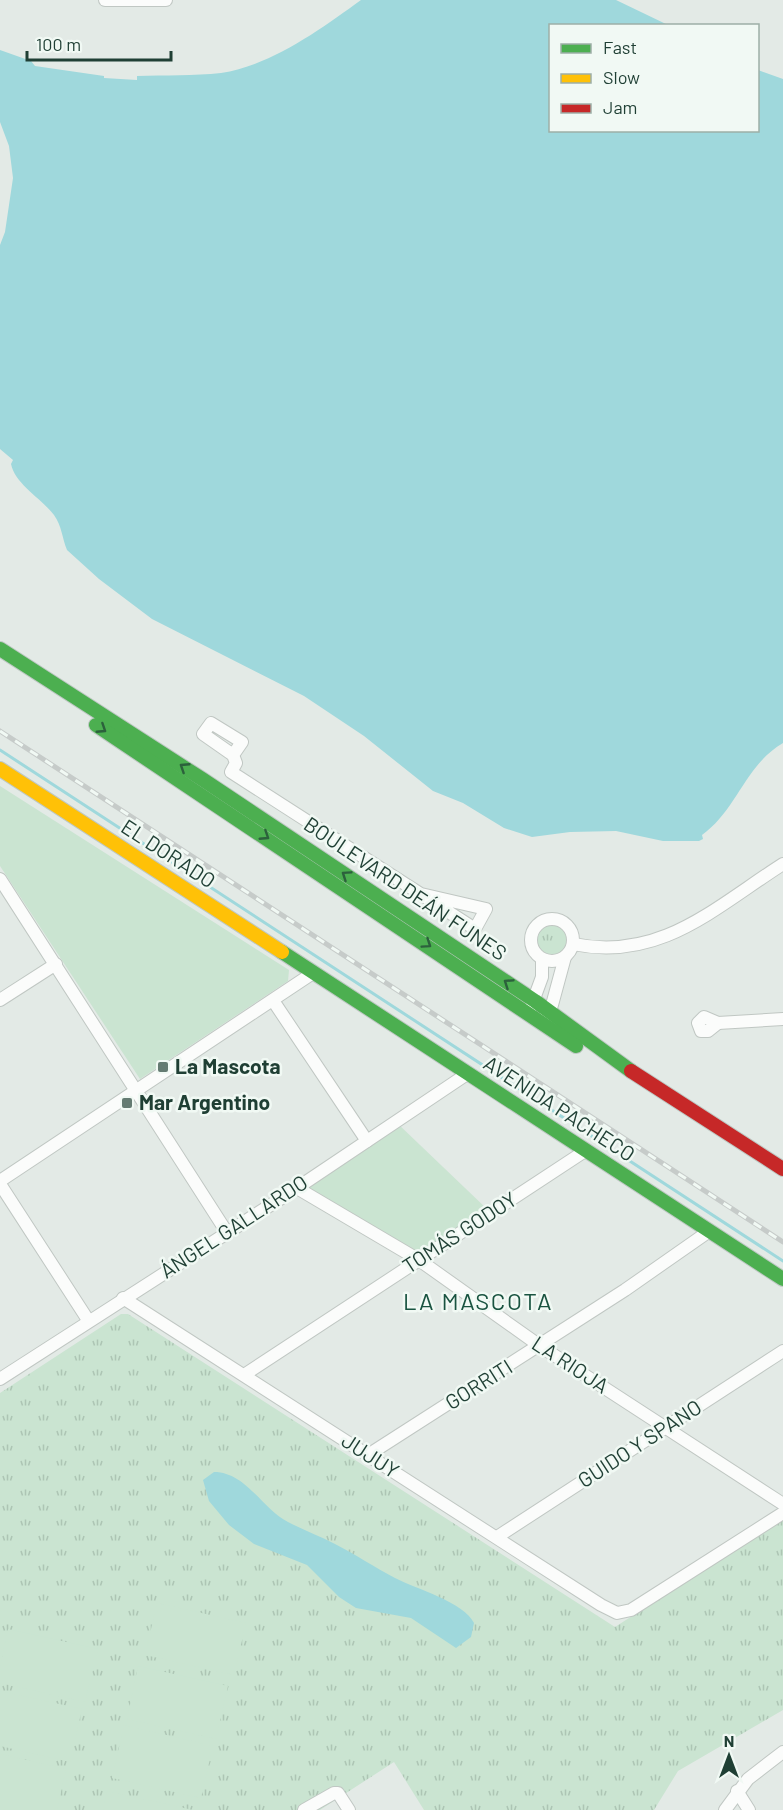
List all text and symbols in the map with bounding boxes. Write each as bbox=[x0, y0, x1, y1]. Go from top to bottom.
scale bar bbox=[27, 24, 171, 62]
legend bbox=[549, 24, 759, 132]
text: 100 m bbox=[36, 33, 81, 55]
text: Fast bbox=[603, 36, 637, 58]
text: Slow bbox=[603, 66, 640, 88]
text: Jam bbox=[603, 96, 637, 118]
one-way arrow bbox=[96, 721, 106, 733]
one-way arrow bbox=[180, 763, 190, 775]
street label: BOULEVARD DEÁN FUNES bbox=[300, 811, 512, 965]
street label: EL DORADO bbox=[117, 813, 221, 892]
one-way arrow bbox=[259, 828, 269, 840]
one-way arrow bbox=[342, 871, 353, 882]
one-way arrow bbox=[420, 937, 431, 948]
one-way arrow bbox=[504, 979, 515, 990]
street label: AVENIDA PACHECO bbox=[480, 1050, 640, 1166]
place label: La Mascota bbox=[175, 1053, 281, 1078]
marker: La Mascota bbox=[156, 1060, 170, 1074]
place label: Mar Argentino bbox=[139, 1089, 270, 1114]
marker: Mar Argentino bbox=[120, 1096, 134, 1110]
street label: ÁNGEL GALLARDO bbox=[155, 1169, 312, 1283]
street label: TOMÁS GODOY bbox=[397, 1186, 521, 1278]
district label: LA MASCOTA bbox=[403, 1286, 553, 1315]
street label: LA RIOJA bbox=[528, 1330, 614, 1398]
street label: GORRITI bbox=[440, 1353, 516, 1414]
street label: GUIDO Y SPANO bbox=[573, 1393, 706, 1492]
street label: JUJUY bbox=[337, 1427, 404, 1483]
north arrow bbox=[699, 1726, 759, 1786]
text: N bbox=[724, 1731, 734, 1750]

